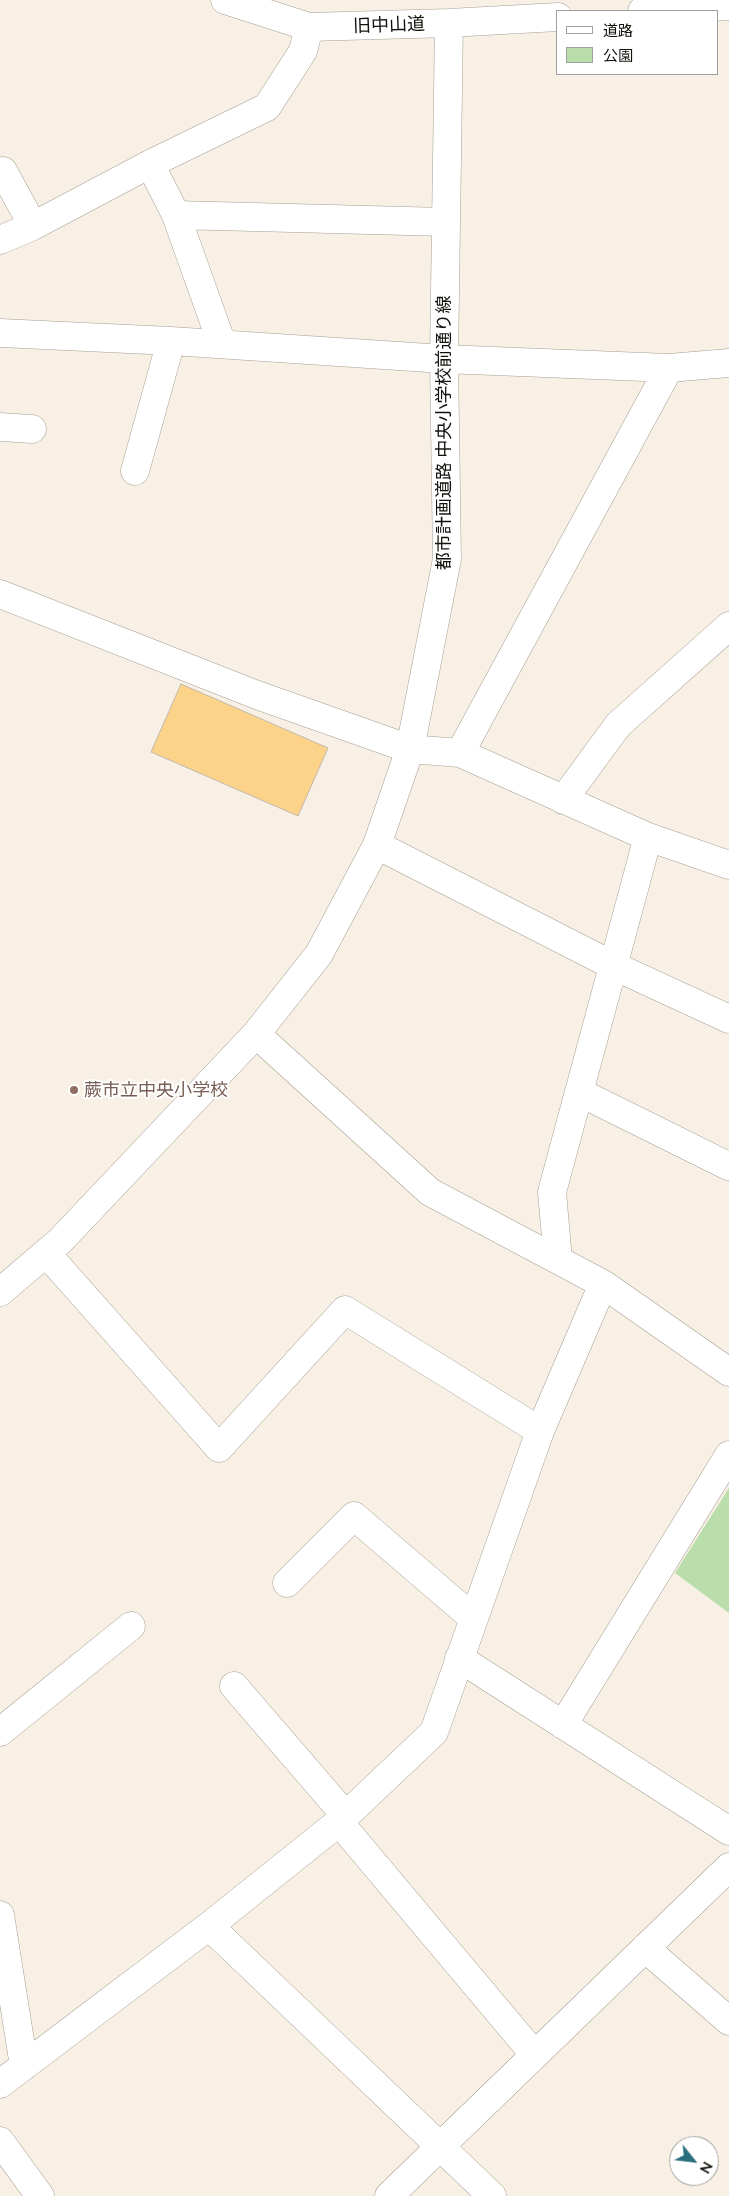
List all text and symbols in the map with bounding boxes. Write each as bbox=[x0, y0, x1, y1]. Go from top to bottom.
legend bbox=[556, 10, 719, 75]
street label: 旧中山道 bbox=[353, 13, 425, 37]
text: 道路 bbox=[603, 21, 633, 39]
text: 公園 bbox=[603, 46, 633, 64]
street label: 都市計画道路 中央小学校前通り線 bbox=[433, 296, 455, 570]
place label: 蕨市立中央小学校 bbox=[84, 1079, 228, 1101]
marker: 蕨市立中央小学校 bbox=[68, 1084, 80, 1096]
north arrow bbox=[669, 2136, 719, 2186]
text: N bbox=[697, 2159, 717, 2177]

